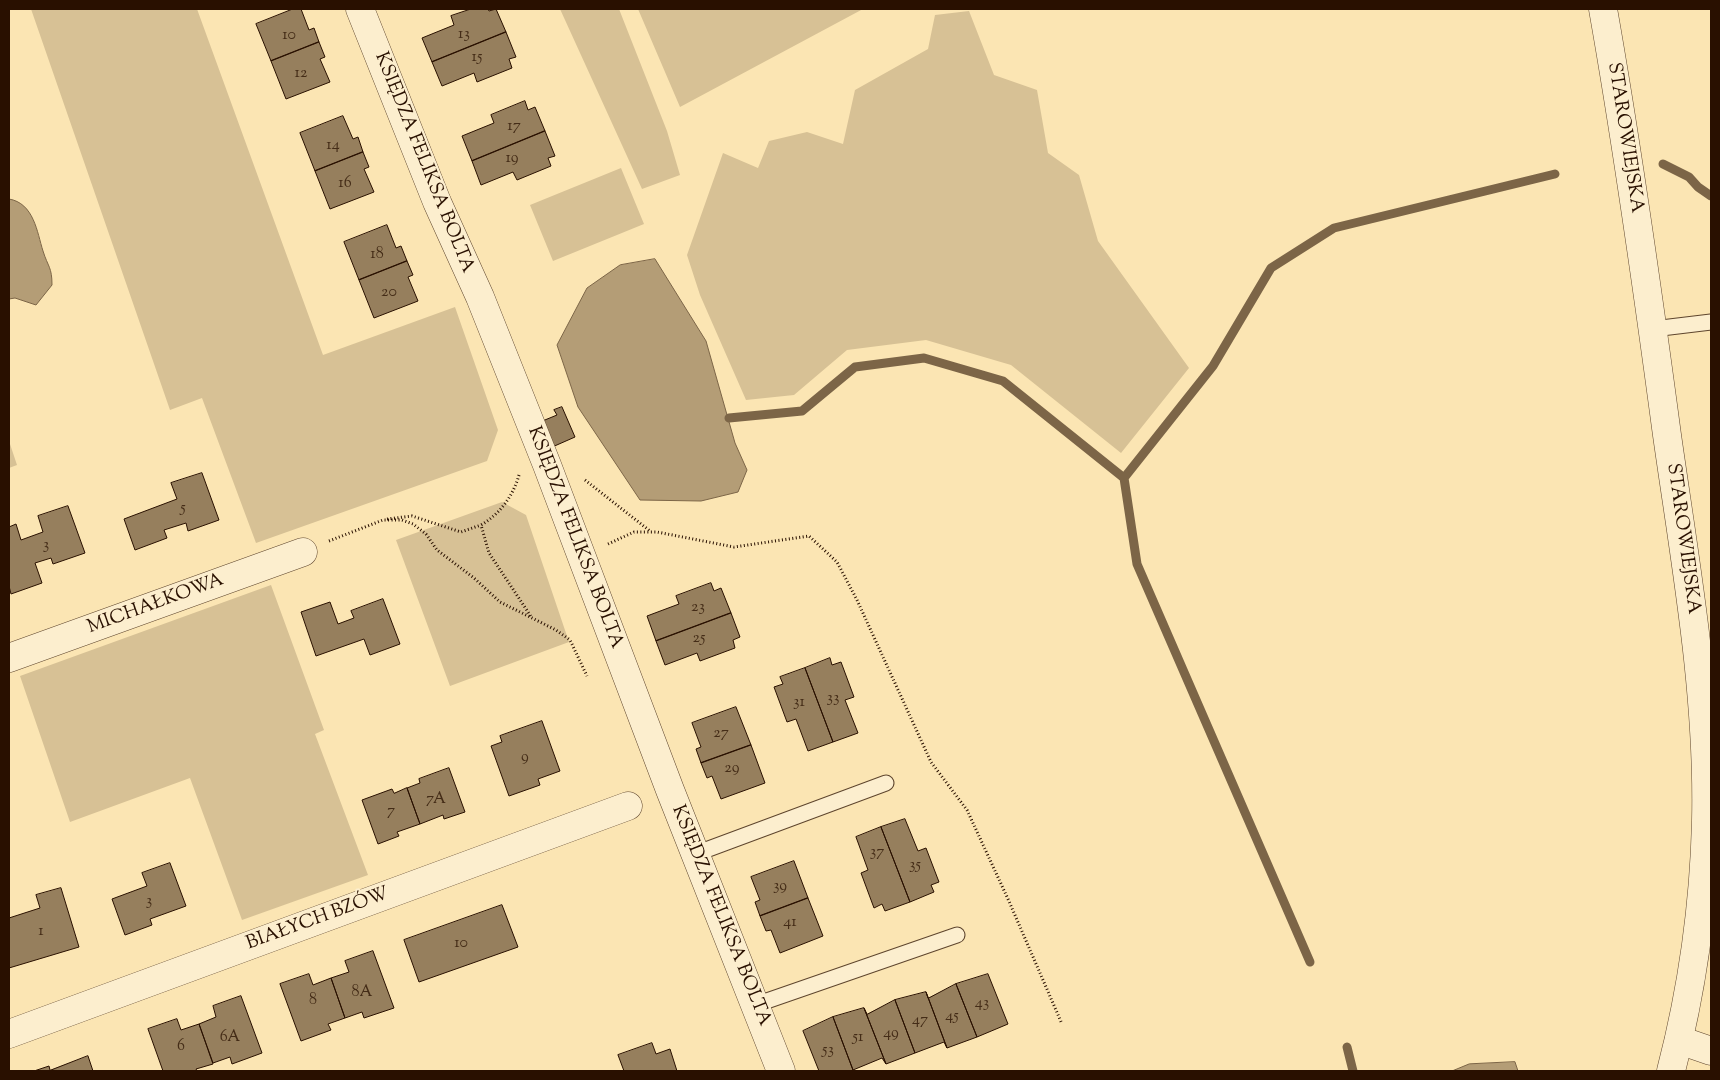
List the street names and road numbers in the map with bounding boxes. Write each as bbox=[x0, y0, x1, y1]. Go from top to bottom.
street label: KSIĘDZA FELIKSA BOLTA bbox=[368, 49, 478, 277]
street label: STAROWIEJSKA bbox=[1601, 61, 1647, 215]
street label: KSIĘDZA FELIKSA BOLTA bbox=[521, 424, 627, 652]
street label: STAROWIEJSKA bbox=[1660, 462, 1704, 616]
street label: MICHAŁKOWA bbox=[85, 570, 227, 640]
street label: KSIĘDZA FELIKSA BOLTA bbox=[665, 802, 775, 1030]
street label: BIAŁYCH BZÓW bbox=[244, 884, 392, 956]

